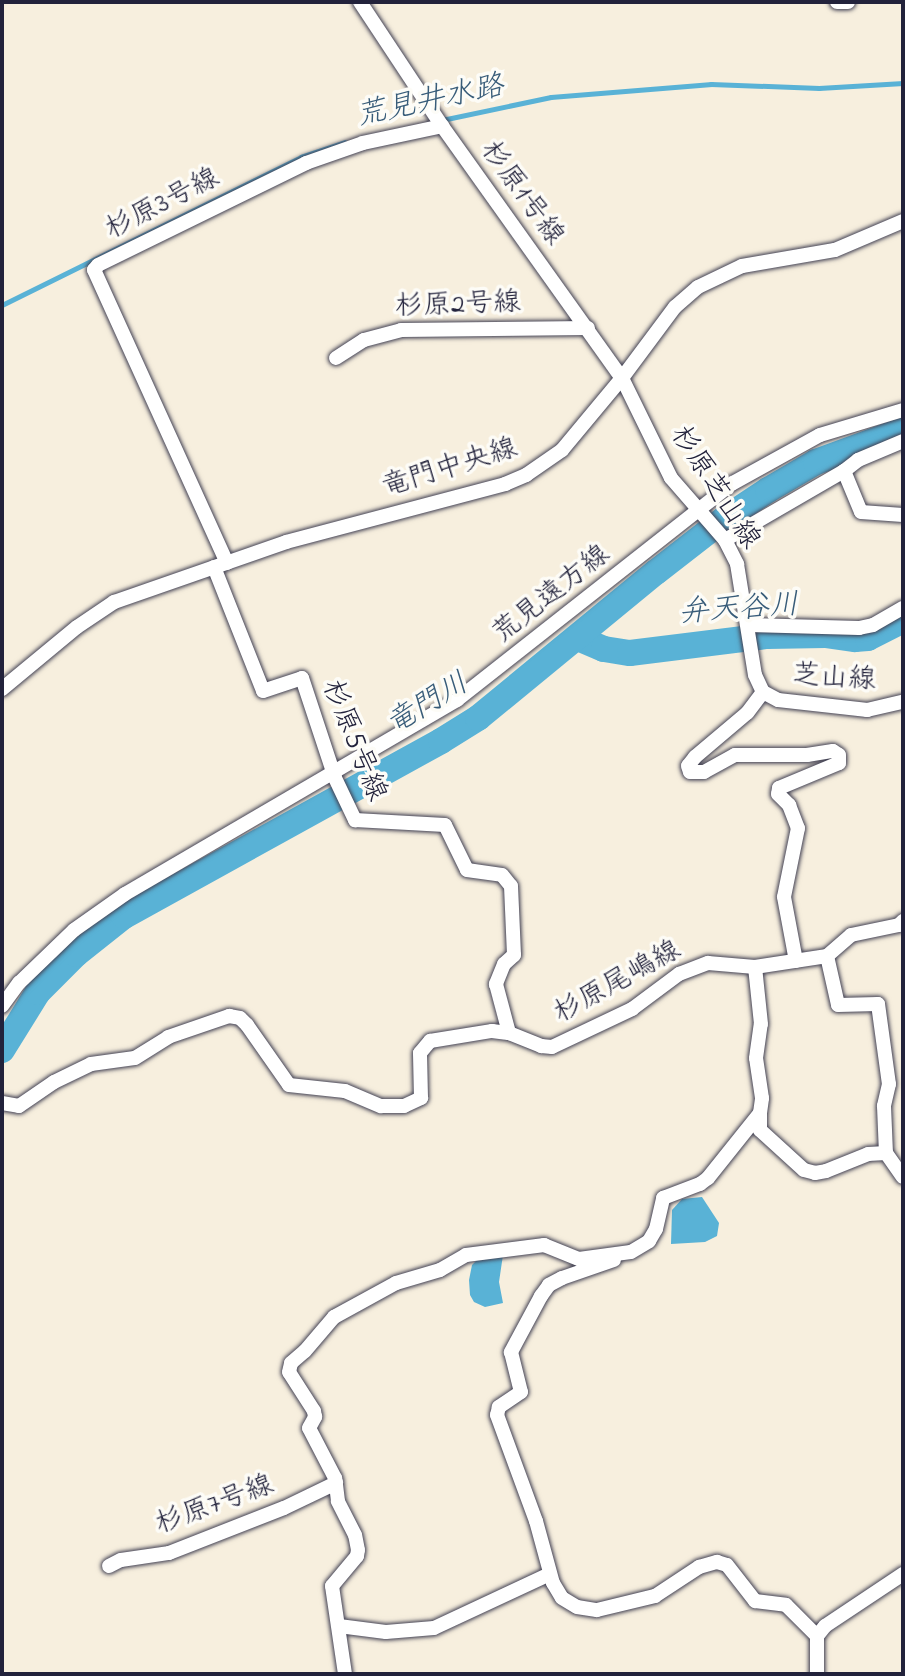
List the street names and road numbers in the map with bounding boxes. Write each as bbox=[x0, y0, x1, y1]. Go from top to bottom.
street label: 杉原1号線 bbox=[472, 135, 570, 253]
street label: 杉原3号線 bbox=[100, 162, 226, 248]
street label: 杉原2号線 bbox=[394, 287, 522, 325]
street label: 杉原芝山線 bbox=[662, 420, 766, 556]
street label: 竜門中央線 bbox=[378, 432, 522, 506]
street label: 荒見遠方線 bbox=[486, 539, 618, 651]
street label: 芝山線 bbox=[791, 659, 877, 699]
street label: 杉原5号線 bbox=[313, 675, 393, 807]
street label: 杉原尾嶋線 bbox=[549, 934, 687, 1032]
street label: 杉原7号線 bbox=[151, 1469, 279, 1543]

